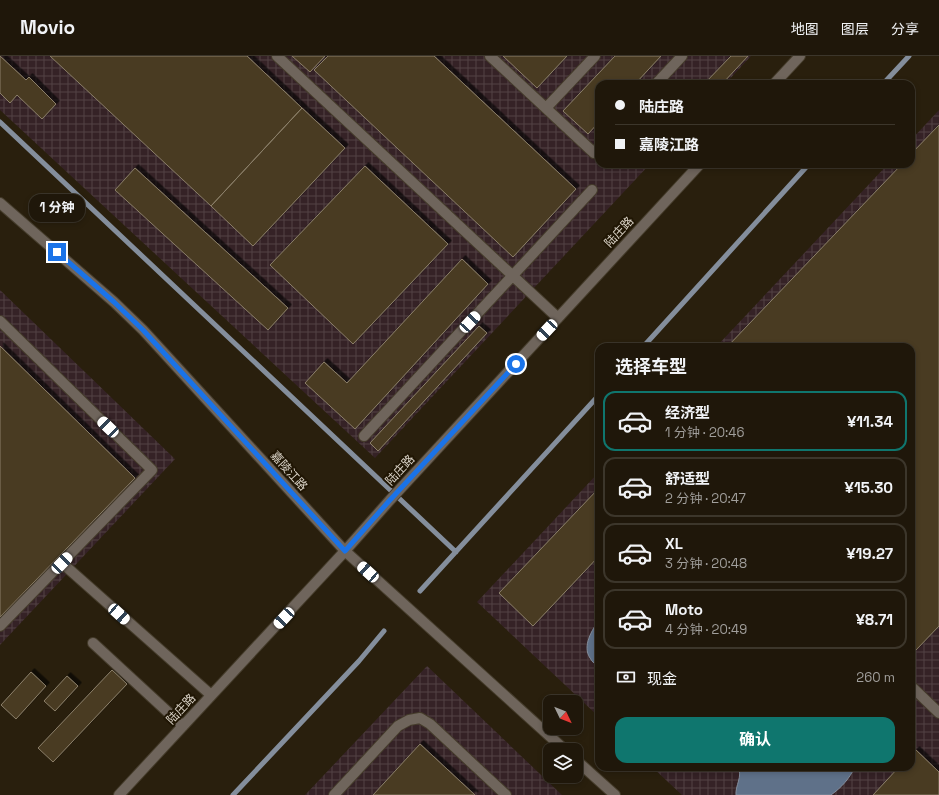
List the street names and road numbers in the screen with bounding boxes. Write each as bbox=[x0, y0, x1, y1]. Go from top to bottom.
street label: 陆庄路 bbox=[601, 213, 637, 251]
street label: 嘉陵江路 bbox=[267, 448, 311, 494]
street label: 陆庄路 bbox=[382, 451, 418, 489]
street label: 陆庄路 bbox=[163, 690, 199, 728]

